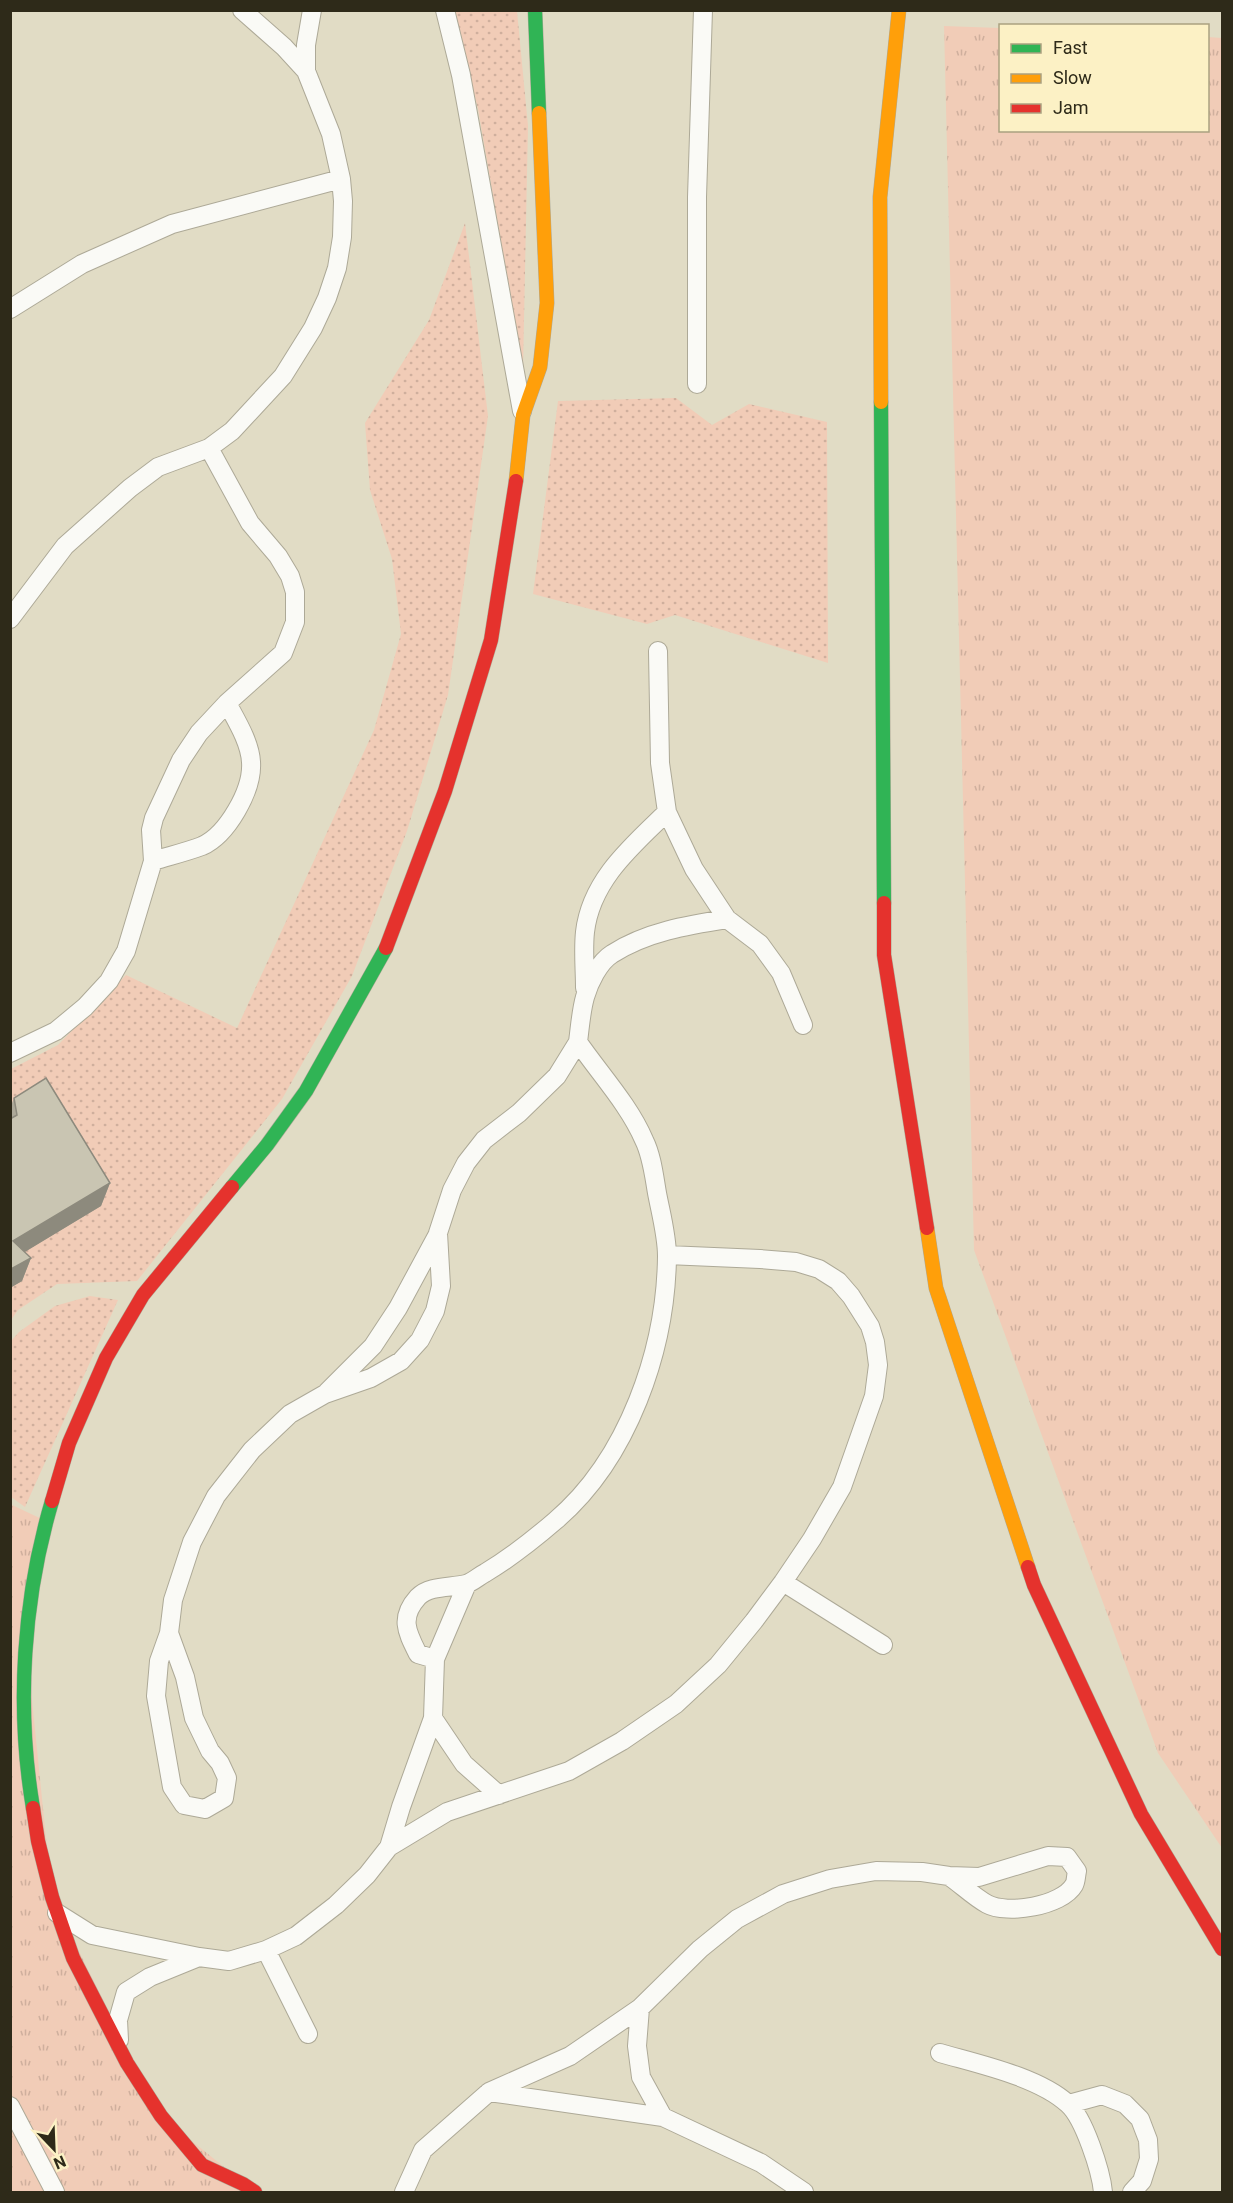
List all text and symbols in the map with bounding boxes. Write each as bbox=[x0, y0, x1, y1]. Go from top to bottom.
legend bbox=[999, 24, 1209, 132]
text: Fast bbox=[1053, 37, 1088, 58]
text: Slow bbox=[1053, 67, 1092, 88]
text: Jam bbox=[1053, 97, 1089, 118]
north arrow bbox=[24, 2119, 84, 2179]
text: N bbox=[51, 2151, 69, 2173]

